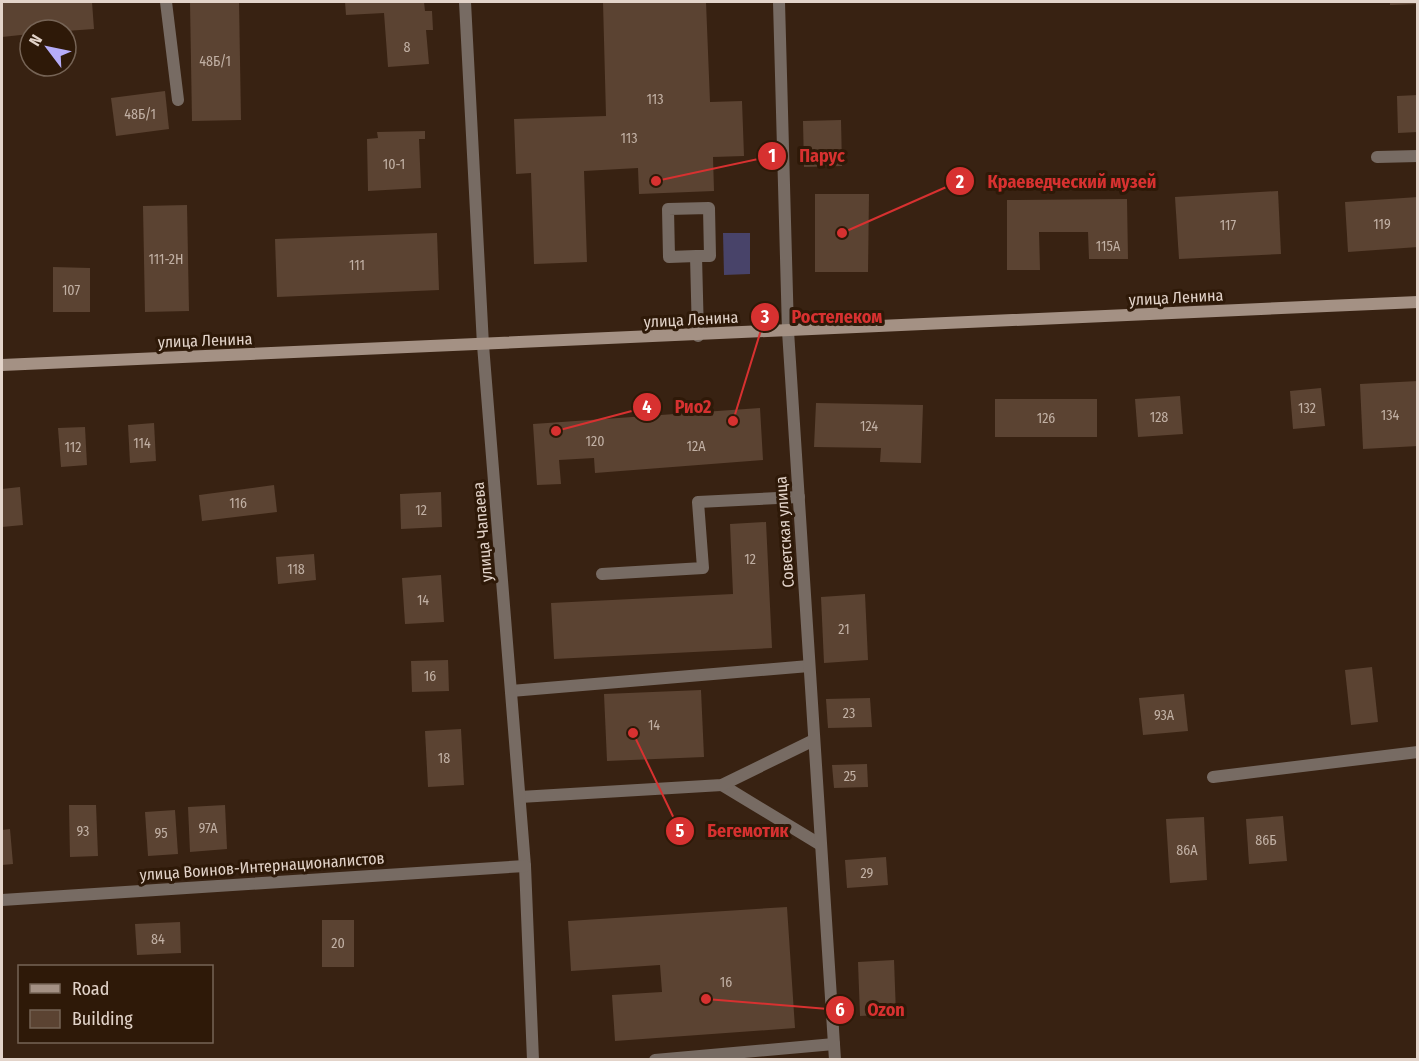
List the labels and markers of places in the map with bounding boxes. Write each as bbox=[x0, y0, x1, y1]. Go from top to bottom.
callout: Парус bbox=[757, 138, 857, 174]
callout: Краеведческий музей bbox=[945, 163, 1168, 199]
callout: Ростелеком bbox=[750, 299, 895, 335]
callout: Рио2 bbox=[632, 389, 723, 425]
callout: Бегемотик bbox=[665, 813, 801, 849]
callout: Ozon bbox=[825, 992, 916, 1028]

